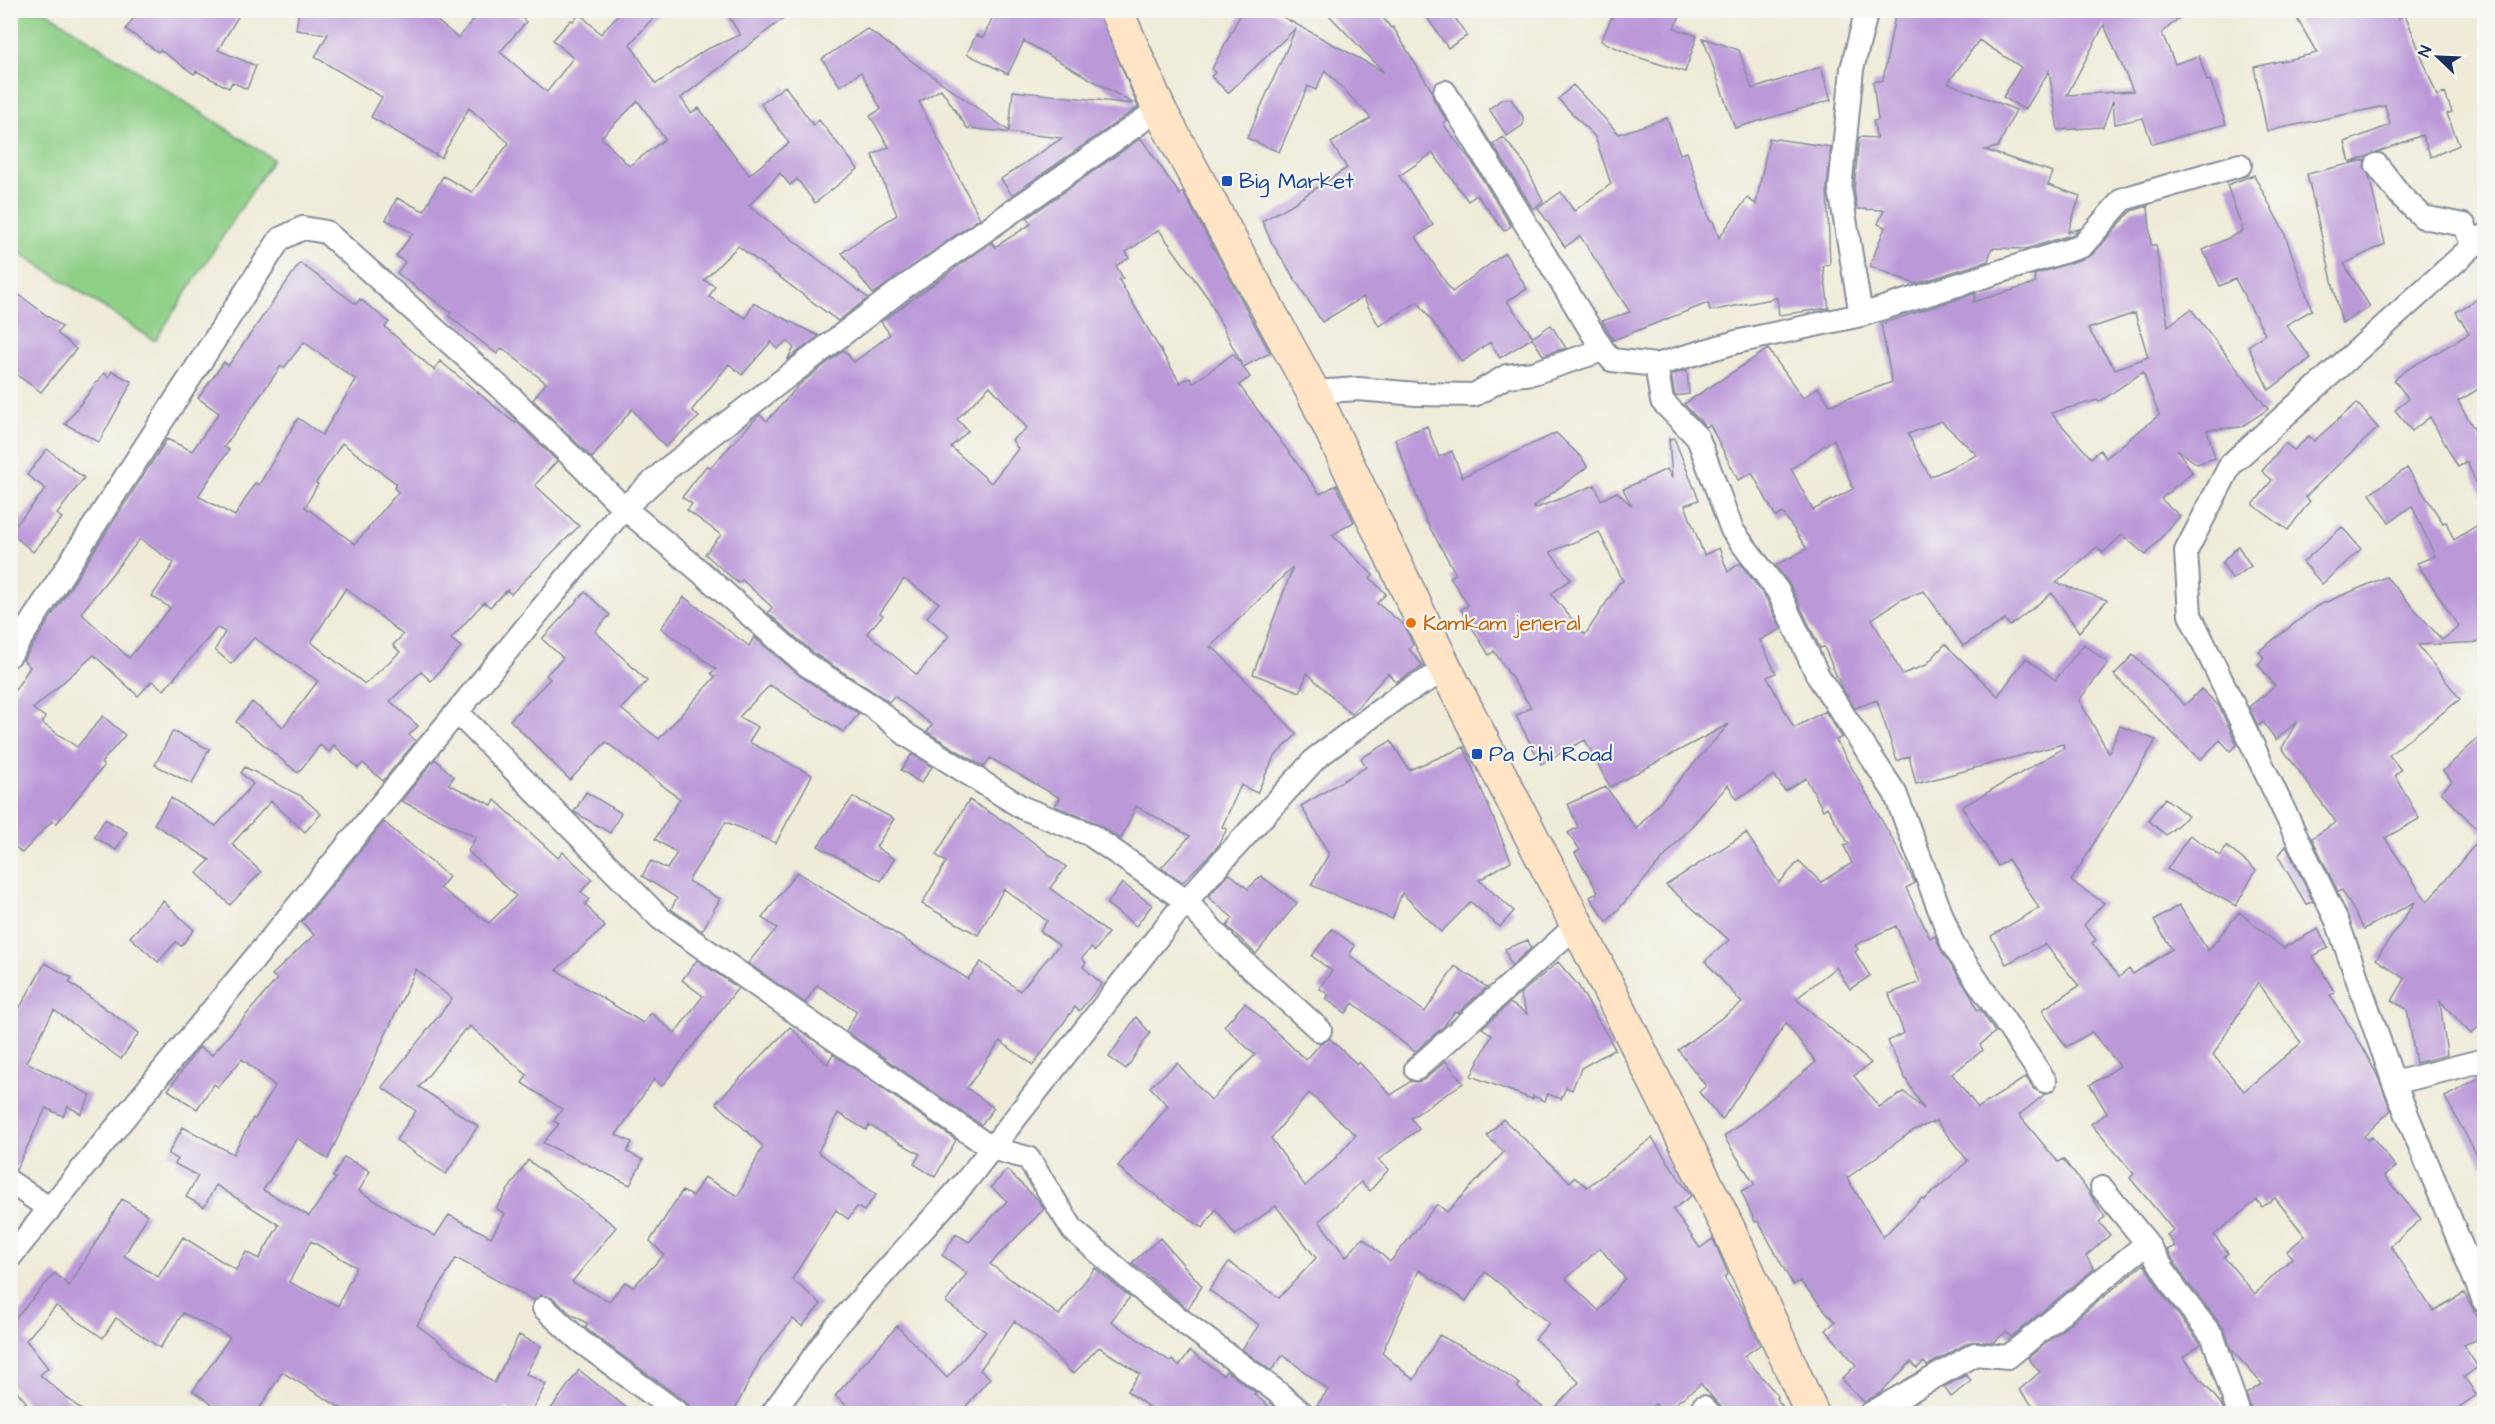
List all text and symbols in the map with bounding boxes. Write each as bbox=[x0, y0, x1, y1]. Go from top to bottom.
north arrow bbox=[2408, 27, 2468, 87]
text: N bbox=[2413, 43, 2437, 60]
place label: Big Market bbox=[1239, 166, 1354, 198]
marker: Big Market bbox=[1220, 174, 1234, 188]
place label: Kamkam jeneral bbox=[1423, 608, 1581, 639]
marker: Kamkam jeneral bbox=[1404, 616, 1418, 630]
place label: Pa Chi Road bbox=[1489, 739, 1612, 770]
marker: Pa Chi Road bbox=[1470, 747, 1484, 761]

